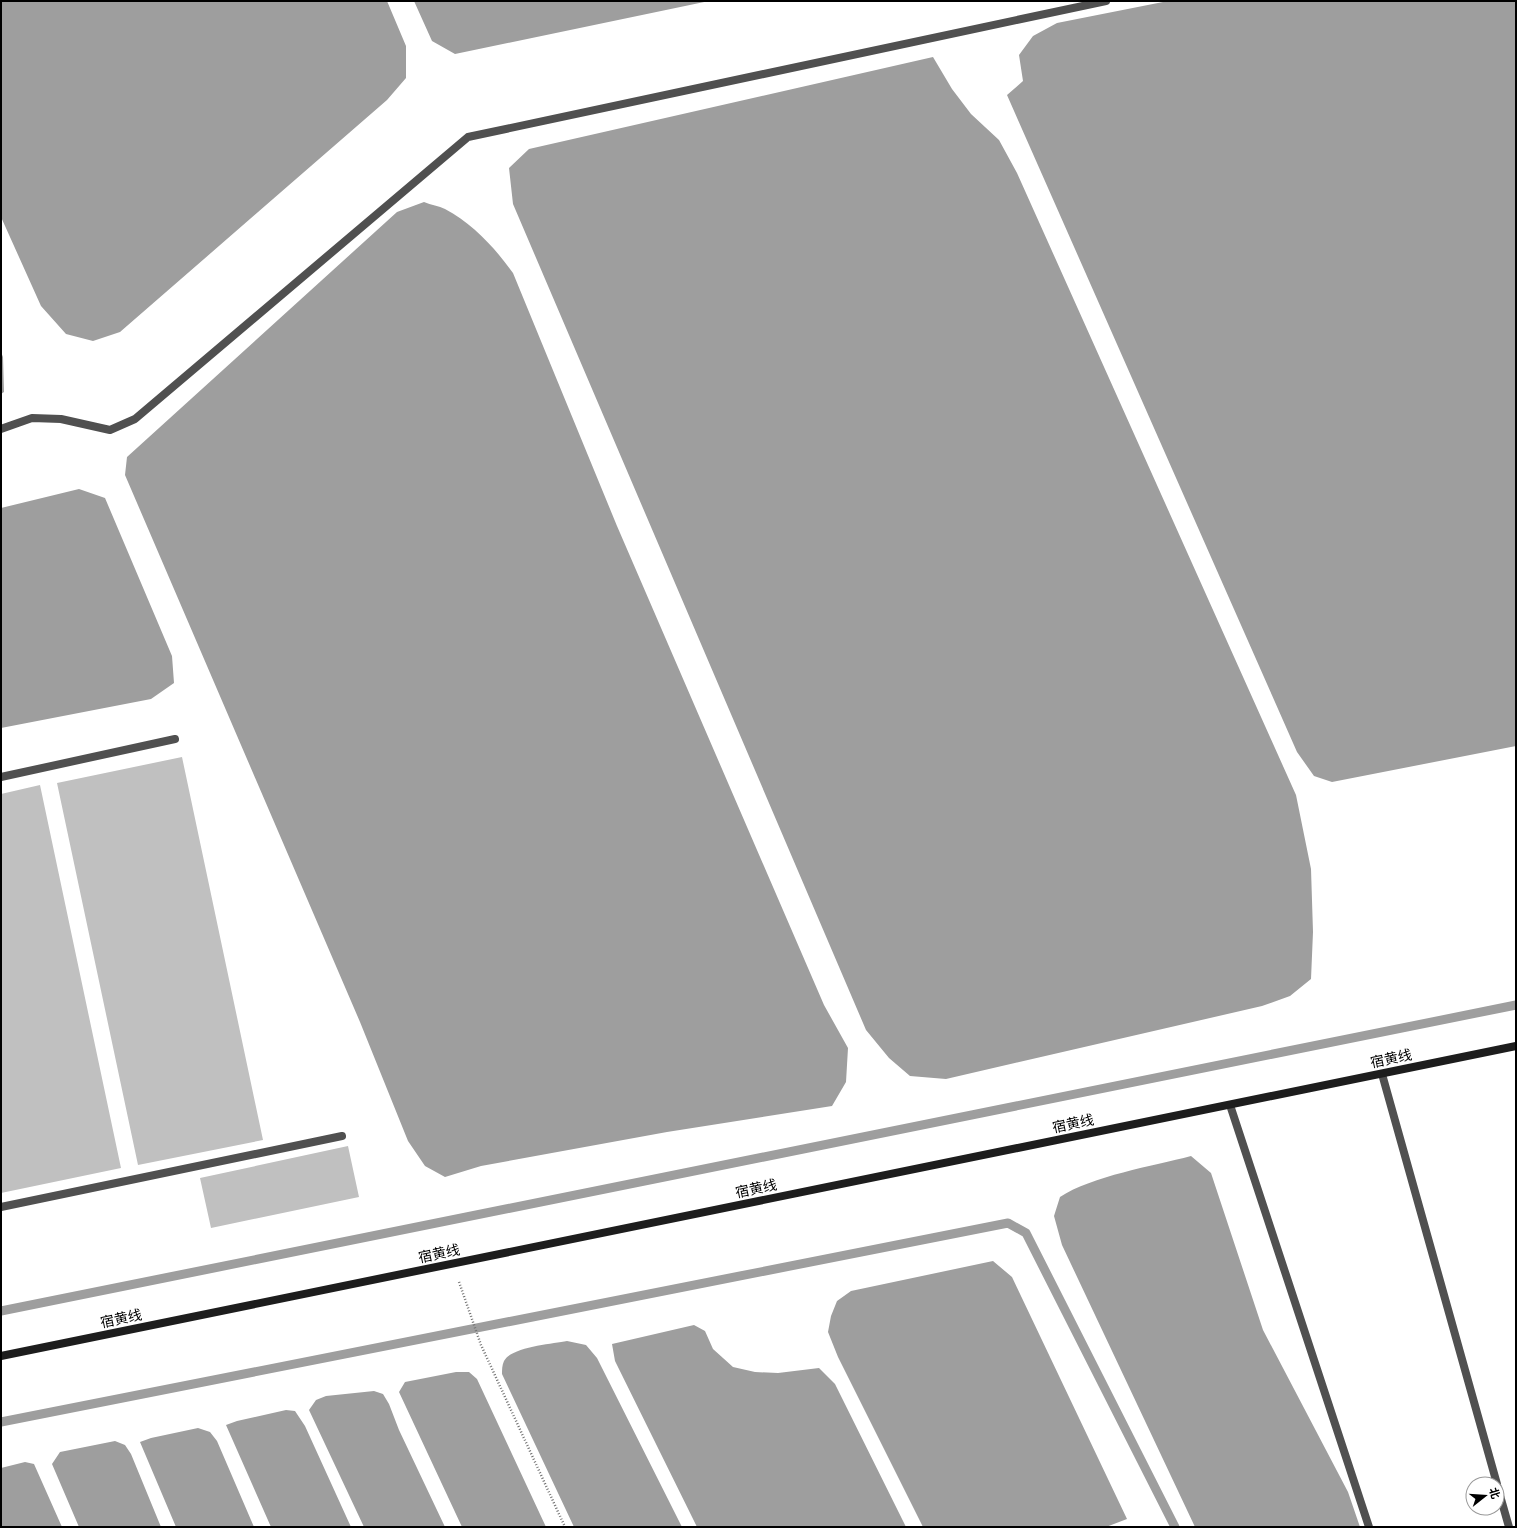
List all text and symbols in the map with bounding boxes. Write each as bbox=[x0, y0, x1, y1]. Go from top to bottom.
street label: 宿黄线 bbox=[1368, 1044, 1414, 1072]
street label: 宿黄线 bbox=[1050, 1109, 1096, 1137]
street label: 宿黄线 bbox=[733, 1174, 779, 1202]
street label: 宿黄线 bbox=[416, 1239, 462, 1267]
street label: 宿黄线 bbox=[98, 1304, 144, 1332]
north arrow bbox=[1465, 1476, 1505, 1516]
text: 北 bbox=[1486, 1485, 1504, 1500]

